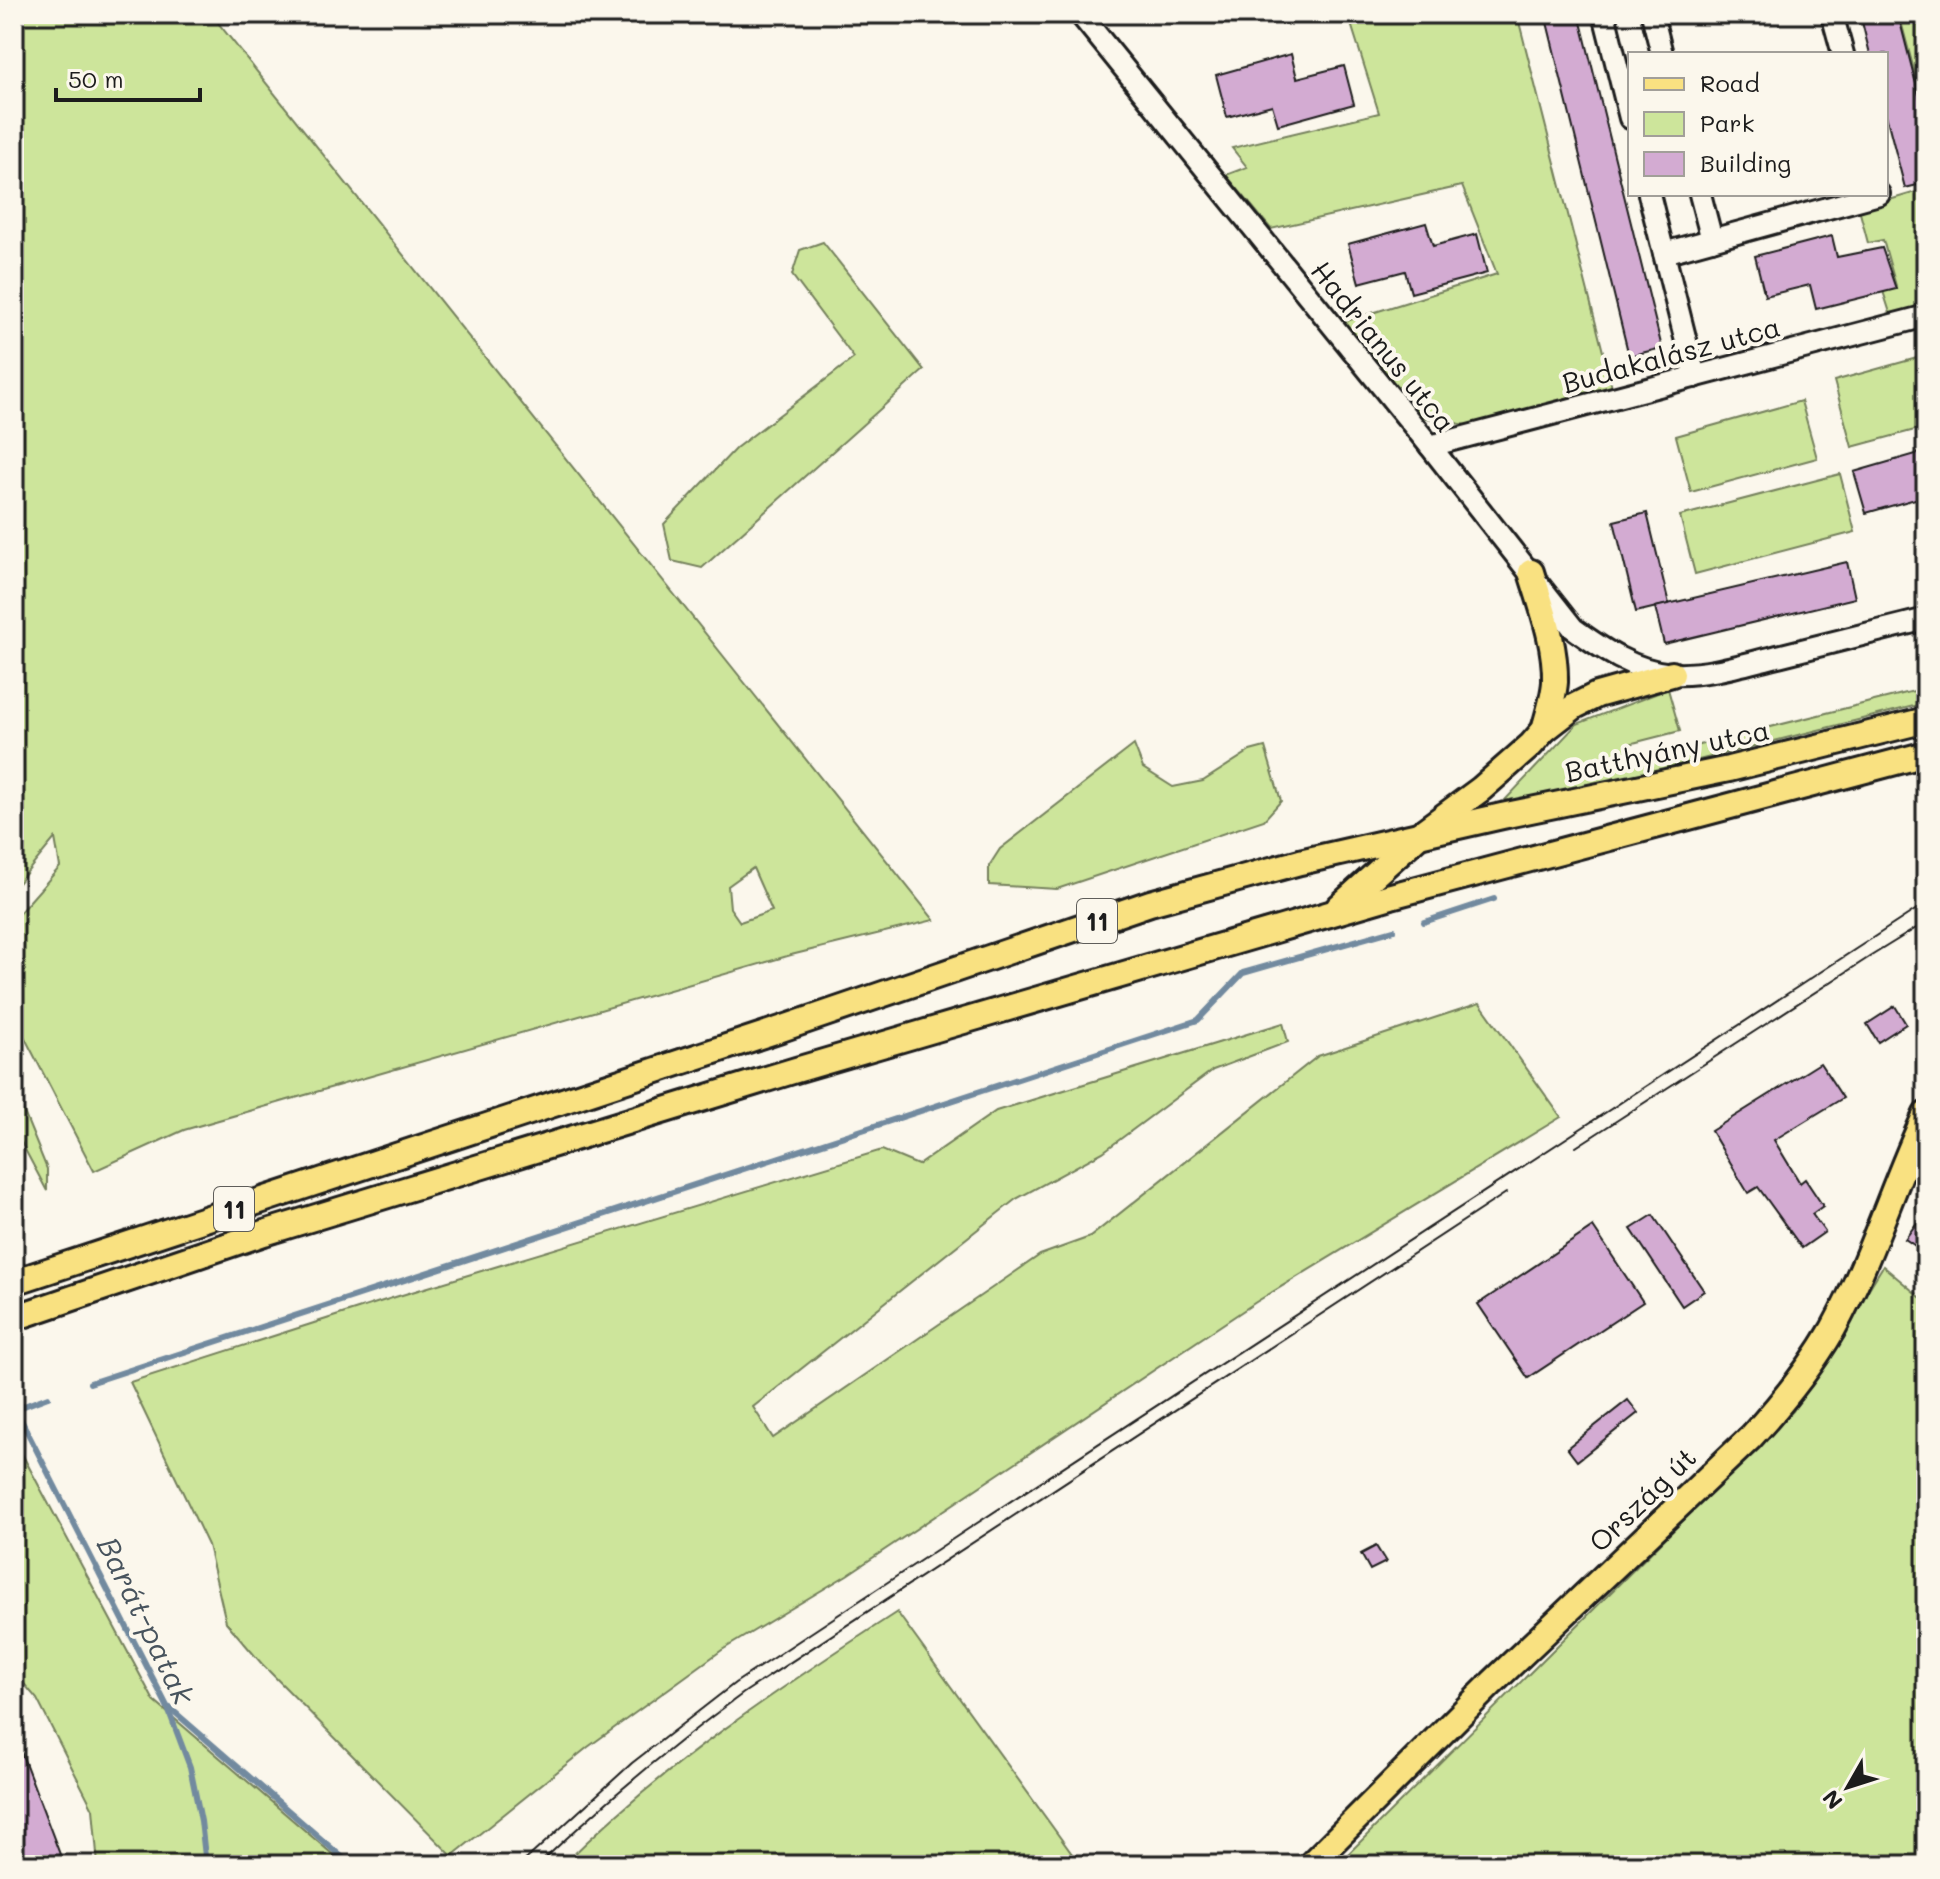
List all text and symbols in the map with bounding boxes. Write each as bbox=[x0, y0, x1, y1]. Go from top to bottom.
scale bar bbox=[56, 52, 200, 102]
legend bbox=[1628, 52, 1888, 196]
text: 50 m bbox=[68, 63, 124, 94]
text: Road bbox=[1700, 67, 1760, 98]
text: Park bbox=[1700, 107, 1754, 138]
text: Building bbox=[1700, 147, 1791, 178]
street label: Hadrianus utca bbox=[1304, 253, 1464, 439]
street label: Budakalász utca bbox=[1558, 308, 1784, 400]
street label: Batthyány utca bbox=[1562, 711, 1772, 789]
road number: 11 bbox=[1077, 899, 1117, 943]
road number: 11 bbox=[214, 1187, 254, 1231]
street label: Ország út bbox=[1581, 1439, 1703, 1559]
water label: Barát-patak bbox=[89, 1529, 205, 1711]
north arrow bbox=[1808, 1747, 1888, 1827]
text: N bbox=[1816, 1784, 1849, 1816]

